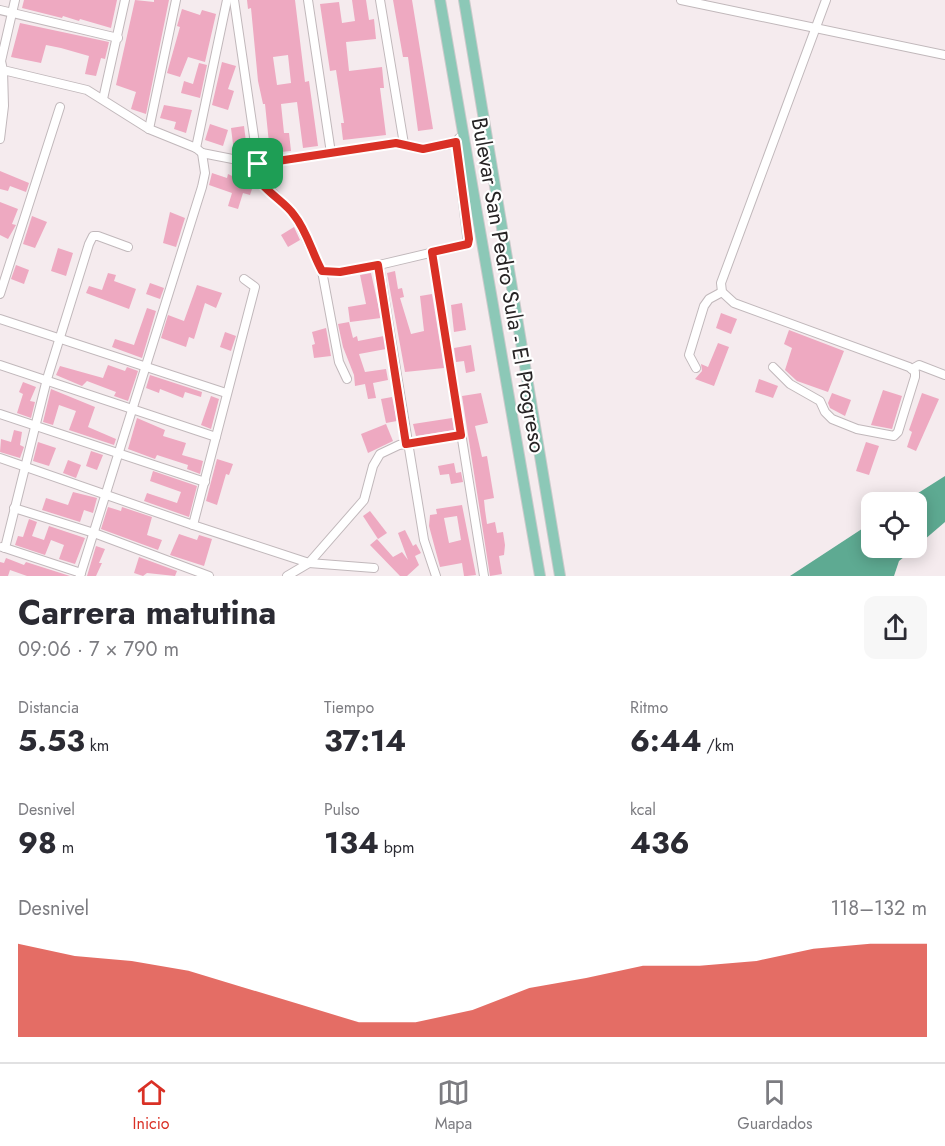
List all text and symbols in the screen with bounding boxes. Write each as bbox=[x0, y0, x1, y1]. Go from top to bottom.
street label: Bulevar San Pedro Sula - El Progreso bbox=[464, 115, 554, 455]
pin bbox=[232, 138, 283, 189]
icon: arrive bbox=[241, 147, 274, 180]
map controls bbox=[861, 492, 927, 558]
button: locate bbox=[861, 492, 927, 558]
text: Carrera matutina bbox=[18, 589, 276, 636]
button: share bbox=[864, 596, 927, 659]
text: 09:06 · 7 × 790 m bbox=[18, 635, 179, 664]
text: Distancia bbox=[18, 696, 79, 719]
text: Tiempo bbox=[324, 696, 374, 719]
text: Ritmo bbox=[630, 696, 668, 719]
text: 5.53 bbox=[18, 719, 85, 762]
text: 37:14 bbox=[324, 719, 406, 762]
text: 6:44 bbox=[630, 719, 702, 762]
text: km bbox=[85, 734, 109, 757]
text: /km bbox=[702, 734, 734, 757]
text: Desnivel bbox=[18, 798, 75, 821]
text: Pulso bbox=[324, 798, 360, 821]
text: kcal bbox=[630, 798, 656, 821]
text: 98 bbox=[18, 821, 57, 864]
text: 134 bbox=[324, 821, 379, 864]
text: 436 bbox=[630, 821, 690, 864]
text: m bbox=[57, 836, 74, 859]
text: bpm bbox=[379, 836, 414, 859]
text: Desnivel bbox=[18, 894, 89, 923]
text: 118–132 m bbox=[830, 894, 927, 923]
tab: Inicio bbox=[133, 1076, 170, 1135]
tab: Mapa bbox=[435, 1076, 472, 1135]
tab: Guardados bbox=[737, 1076, 812, 1135]

